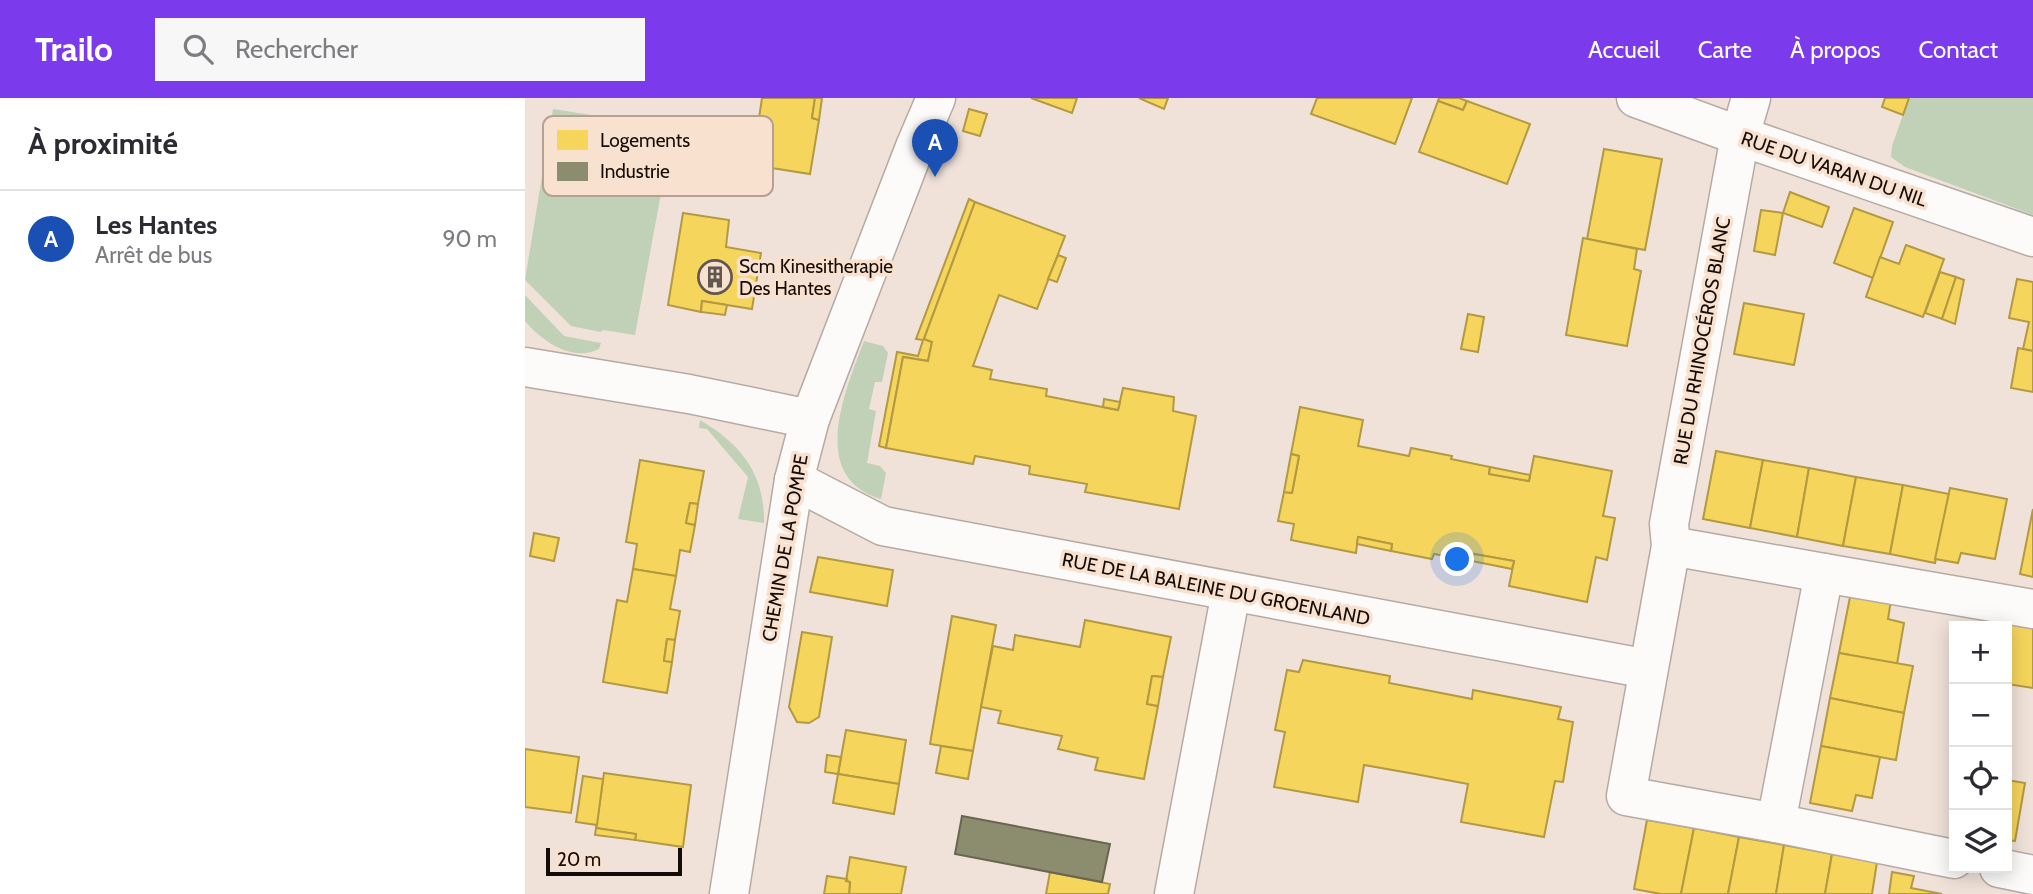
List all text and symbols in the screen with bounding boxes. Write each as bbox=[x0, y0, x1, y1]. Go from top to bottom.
search box bbox=[155, 18, 645, 81]
text: Trailo bbox=[35, 29, 113, 69]
icon: search bbox=[179, 30, 217, 68]
text: Rechercher bbox=[235, 33, 358, 65]
text: Accueil bbox=[1588, 35, 1660, 64]
text: Carte bbox=[1698, 35, 1752, 64]
text: À propos bbox=[1790, 35, 1881, 64]
text: Contact bbox=[1919, 35, 1998, 64]
legend bbox=[543, 116, 773, 196]
pin: A bbox=[912, 119, 958, 177]
text: À proximité bbox=[28, 125, 178, 162]
street label: RUE DU VARAN DU NIL bbox=[1738, 126, 1930, 212]
text: Logements bbox=[600, 129, 690, 152]
text: Industrie bbox=[600, 160, 670, 183]
text: Les Hantes bbox=[95, 209, 217, 241]
street label: RUE DU RHINOCÉROS BLANC bbox=[1668, 215, 1735, 467]
text: A bbox=[44, 225, 58, 253]
text: 90 m bbox=[443, 225, 497, 253]
text: Arrêt de bus bbox=[95, 241, 212, 269]
place label: Scm Kinesitherapie Des Hantes bbox=[739, 255, 893, 300]
building icon: Scm Kinesitherapie Des Hantes bbox=[696, 258, 734, 296]
street label: CHEMIN DE LA POMPE bbox=[757, 453, 813, 643]
your location bbox=[1440, 542, 1474, 576]
street label: RUE DE LA BALEINE DU GROENLAND bbox=[1060, 548, 1372, 630]
map controls bbox=[1949, 621, 2012, 873]
button: + bbox=[1949, 621, 2012, 684]
button: − bbox=[1949, 684, 2012, 747]
button: locate bbox=[1949, 747, 2012, 810]
button: layers bbox=[1949, 810, 2012, 873]
scale bar bbox=[546, 845, 683, 877]
text: 20 m bbox=[557, 848, 601, 871]

